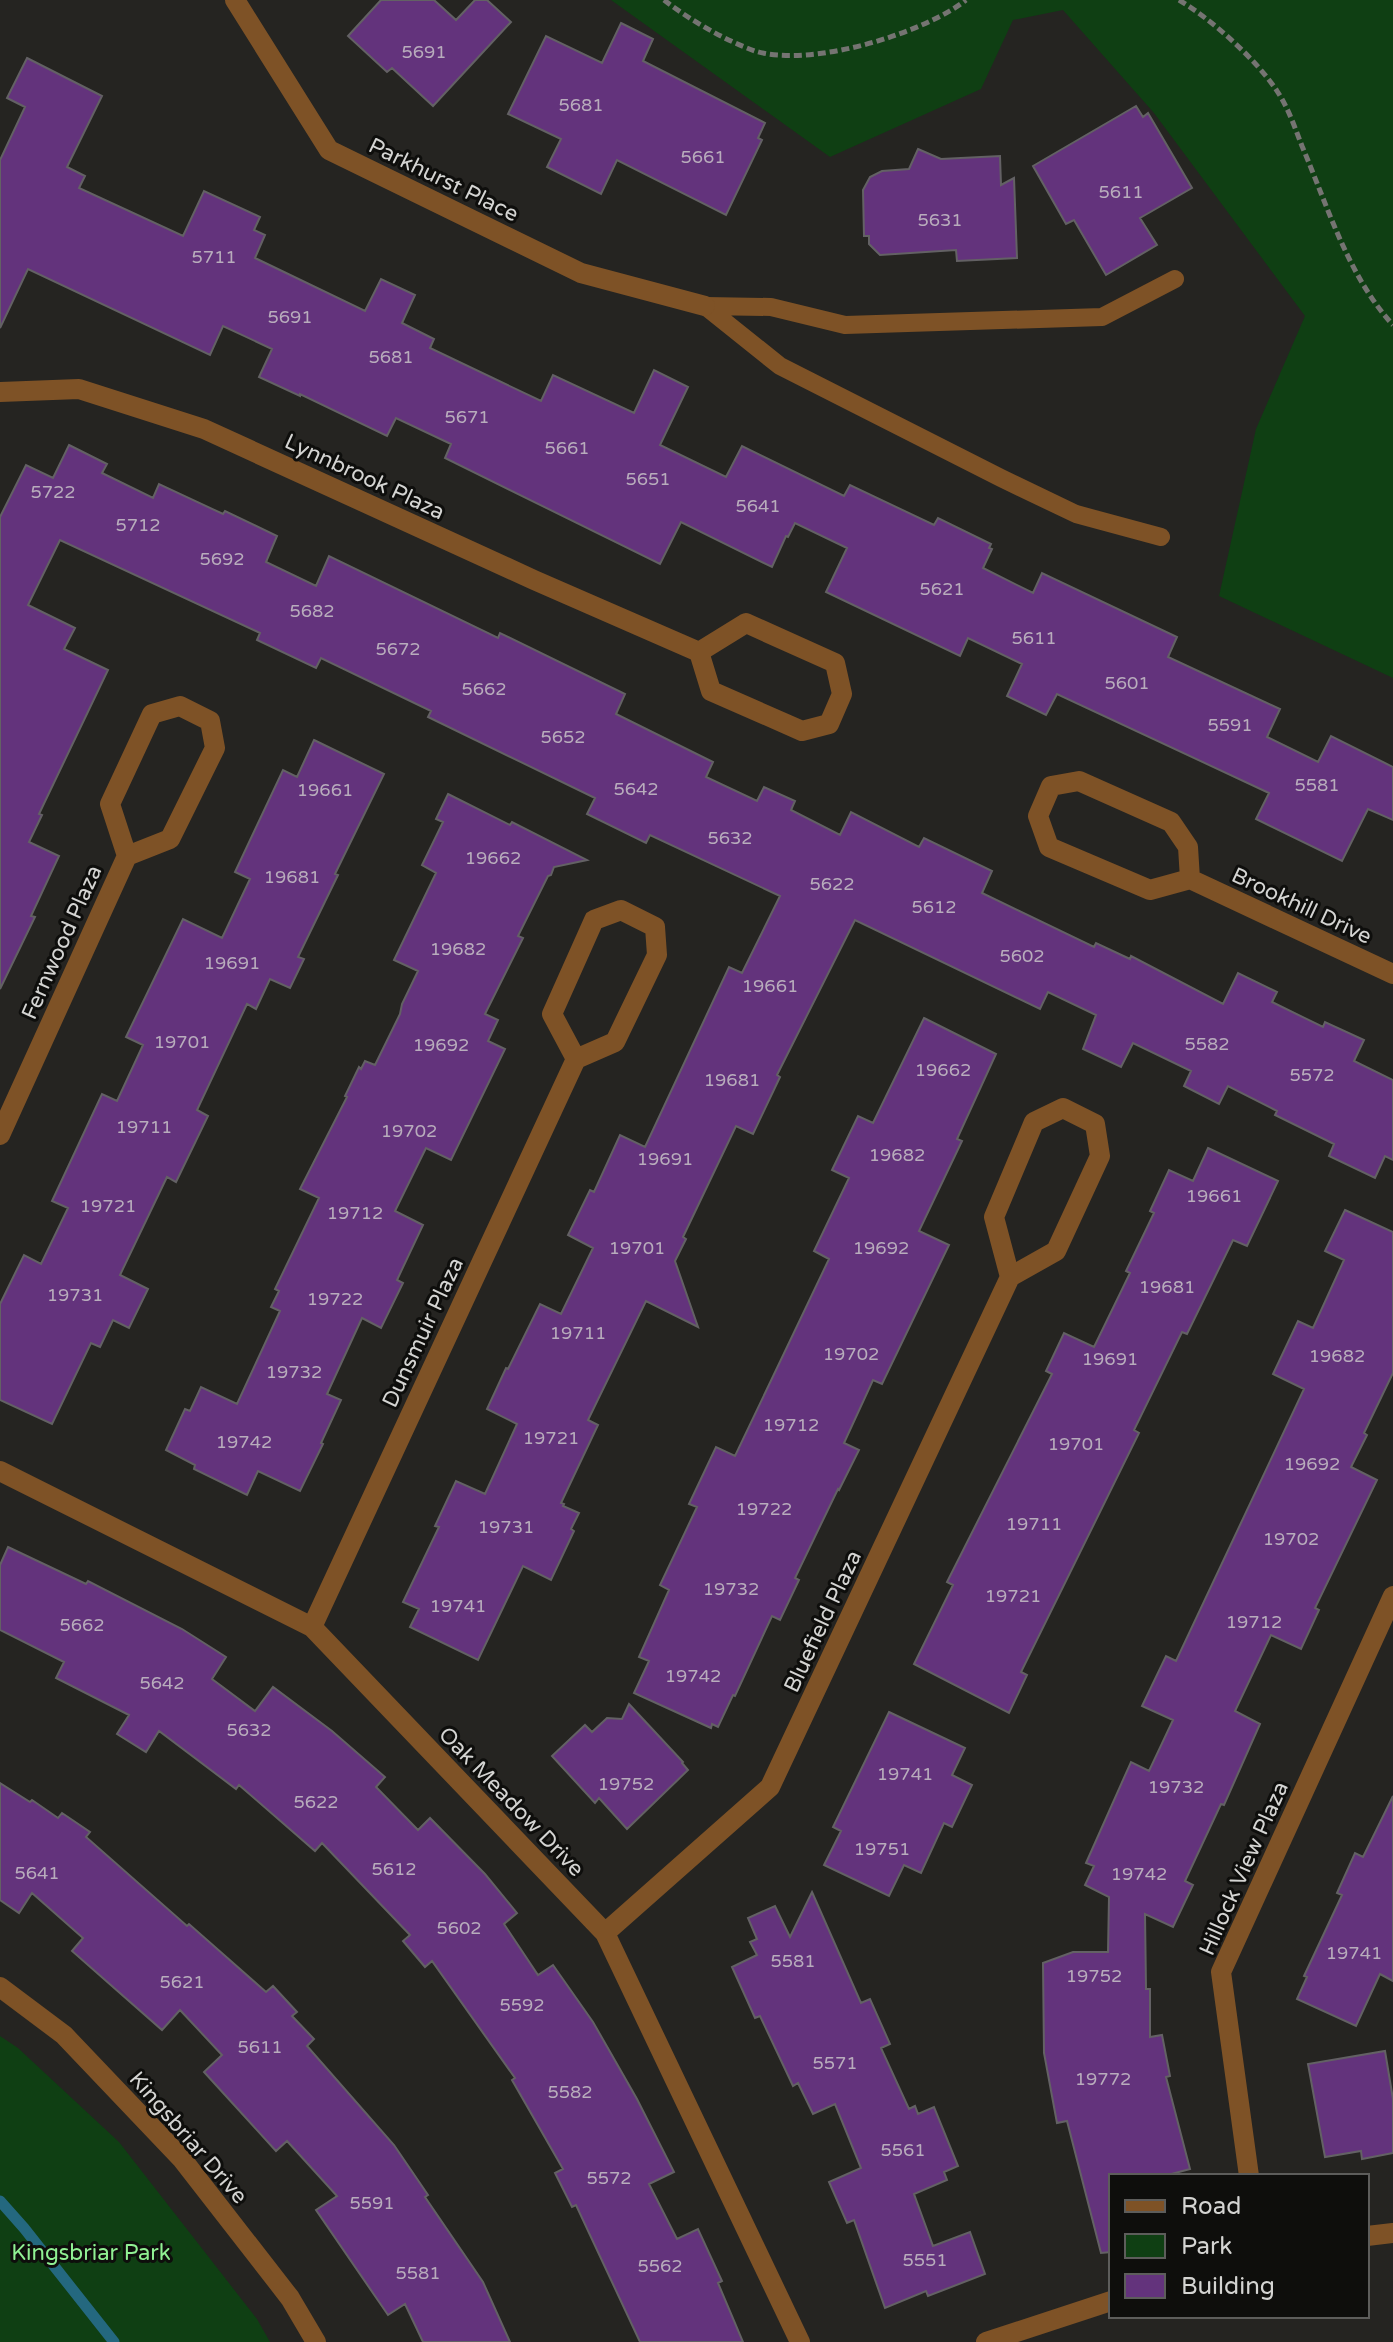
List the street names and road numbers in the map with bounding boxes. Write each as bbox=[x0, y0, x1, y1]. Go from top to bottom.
street label: Parkhurst Place bbox=[364, 132, 523, 227]
street label: Lynnbrook Plaza bbox=[280, 428, 449, 525]
street label: Fernwood Plaza bbox=[16, 861, 108, 1024]
street label: Brookhill Drive bbox=[1227, 862, 1376, 950]
street label: Dunsmuir Plaza bbox=[377, 1253, 469, 1412]
street label: Bluefield Plaza bbox=[779, 1546, 867, 1697]
street label: Oak Meadow Drive bbox=[433, 1721, 589, 1882]
street label: Hillock View Plaza bbox=[1194, 1777, 1294, 1959]
street label: Kingsbriar Drive bbox=[124, 2066, 253, 2209]

